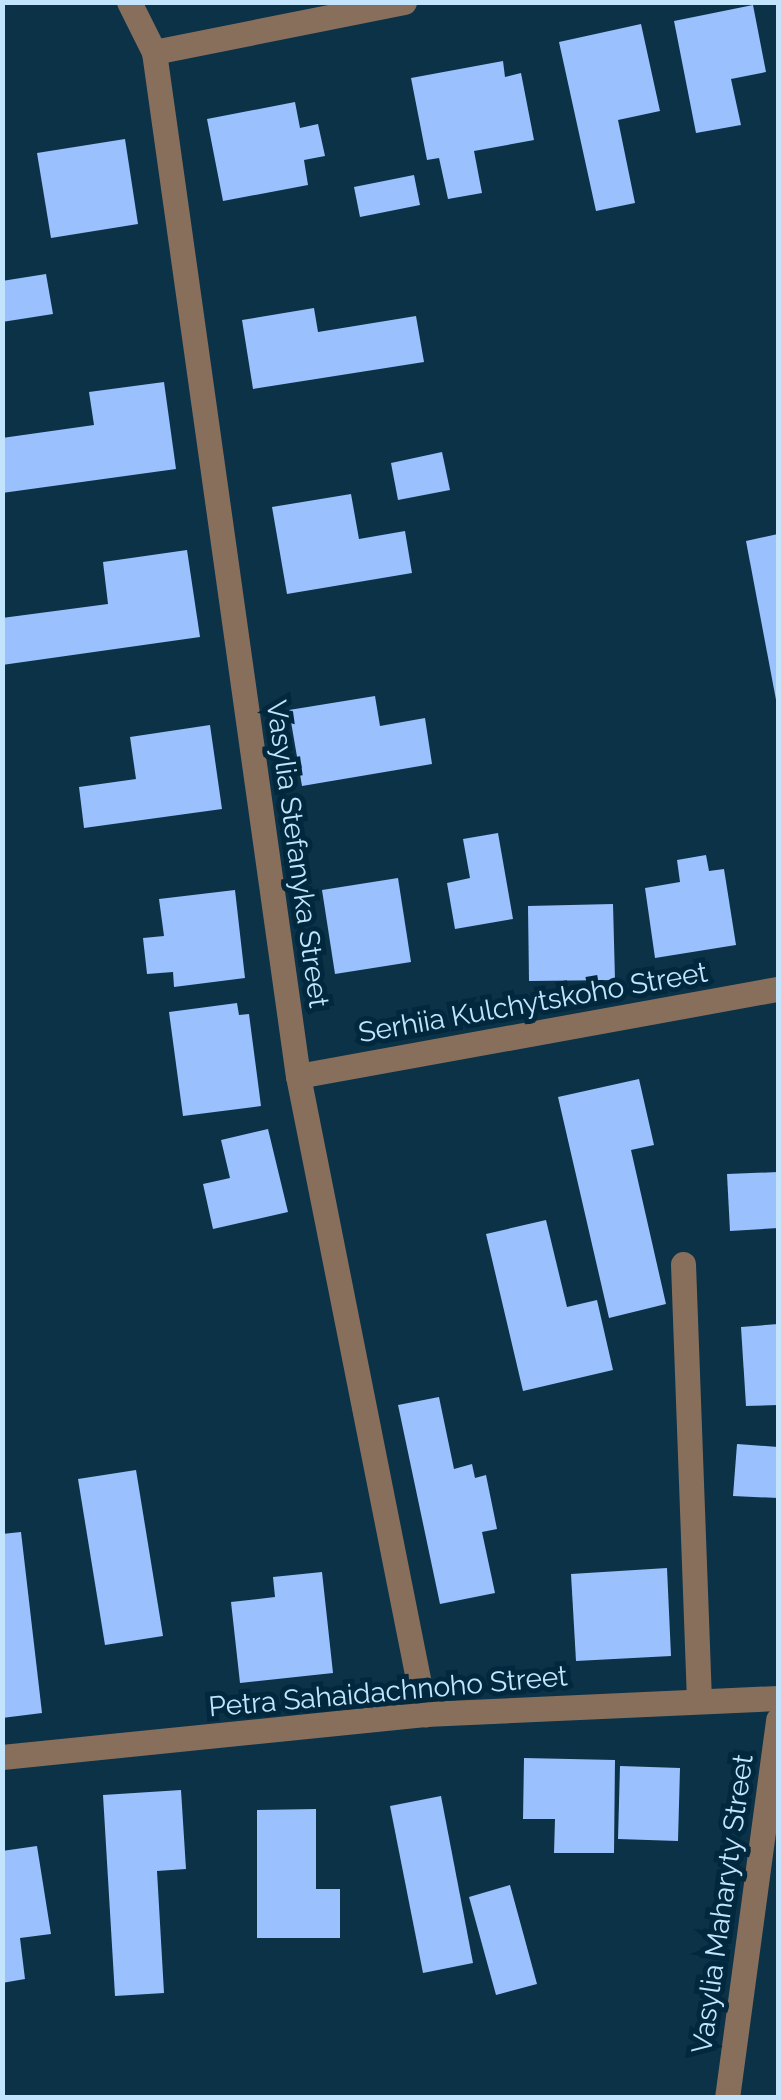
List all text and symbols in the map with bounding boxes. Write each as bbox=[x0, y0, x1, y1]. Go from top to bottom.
street label: Vasylia Stefanyka Street bbox=[259, 698, 335, 1010]
street label: Serhiia Kulchytskoho Street bbox=[356, 956, 710, 1050]
street label: Petra Sahaidachnoho Street bbox=[207, 1660, 569, 1724]
street label: Vasylia Maharyty Street bbox=[685, 1752, 761, 2056]

